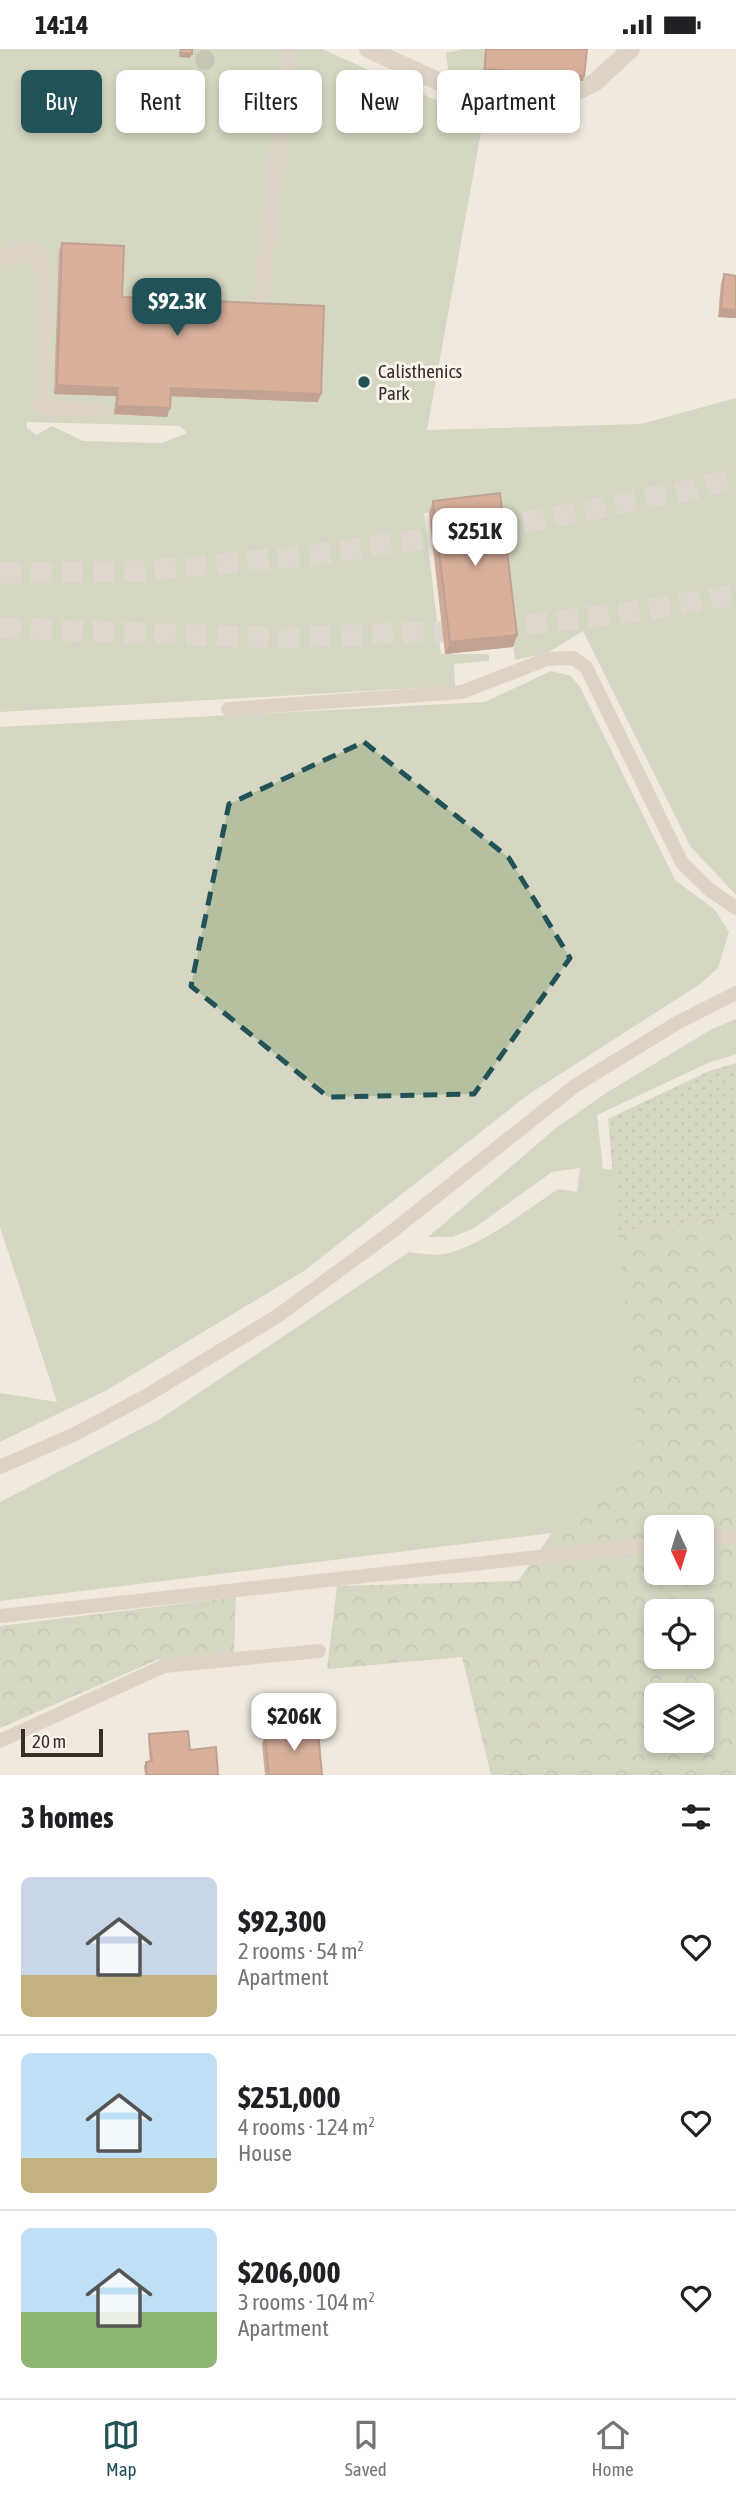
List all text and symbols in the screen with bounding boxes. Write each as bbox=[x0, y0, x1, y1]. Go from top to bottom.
text: 14:14 bbox=[35, 10, 89, 40]
chip: Buy bbox=[21, 70, 102, 133]
chip: Rent bbox=[116, 70, 205, 133]
chip: Filters bbox=[219, 70, 322, 133]
chip: New bbox=[336, 70, 423, 133]
chip: Apartment bbox=[437, 70, 580, 133]
pin: $92.3K bbox=[120, 279, 234, 338]
text: $92.3K bbox=[148, 288, 206, 314]
place label: Calisthenics Park bbox=[378, 360, 462, 404]
marker: Calisthenics Park bbox=[356, 374, 372, 390]
pin: $251K bbox=[426, 509, 524, 568]
text: $251K bbox=[448, 518, 502, 544]
north arrow bbox=[644, 1515, 714, 1585]
map controls bbox=[644, 1515, 714, 1753]
button: locate bbox=[644, 1599, 714, 1669]
button: layers bbox=[644, 1683, 714, 1753]
pin: $206K bbox=[245, 1693, 343, 1753]
text: $206K bbox=[267, 1703, 321, 1729]
scale bar bbox=[21, 1726, 103, 1758]
text: 20 m bbox=[32, 1730, 66, 1752]
icon: filters bbox=[677, 1798, 715, 1836]
text: 3 homes bbox=[21, 1800, 114, 1834]
text: $92,300 bbox=[238, 1904, 326, 1938]
icon: home bbox=[77, 1905, 161, 1989]
icon: heart bbox=[677, 1928, 715, 1966]
text: 2 rooms · 54 m² bbox=[238, 1938, 364, 1964]
text: Apartment bbox=[238, 1964, 329, 1990]
text: $251,000 bbox=[238, 2080, 341, 2114]
icon: home bbox=[77, 2081, 161, 2165]
icon: heart bbox=[677, 2104, 715, 2142]
text: 4 rooms · 124 m² bbox=[238, 2114, 375, 2140]
text: House bbox=[238, 2140, 292, 2166]
text: $206,000 bbox=[238, 2255, 341, 2289]
icon: home bbox=[77, 2256, 161, 2340]
icon: heart bbox=[677, 2279, 715, 2317]
text: 3 rooms · 104 m² bbox=[238, 2289, 375, 2315]
text: Apartment bbox=[238, 2315, 329, 2341]
tab: Map bbox=[102, 2416, 140, 2480]
tab: Saved bbox=[345, 2416, 387, 2480]
tab: Home bbox=[591, 2416, 634, 2480]

